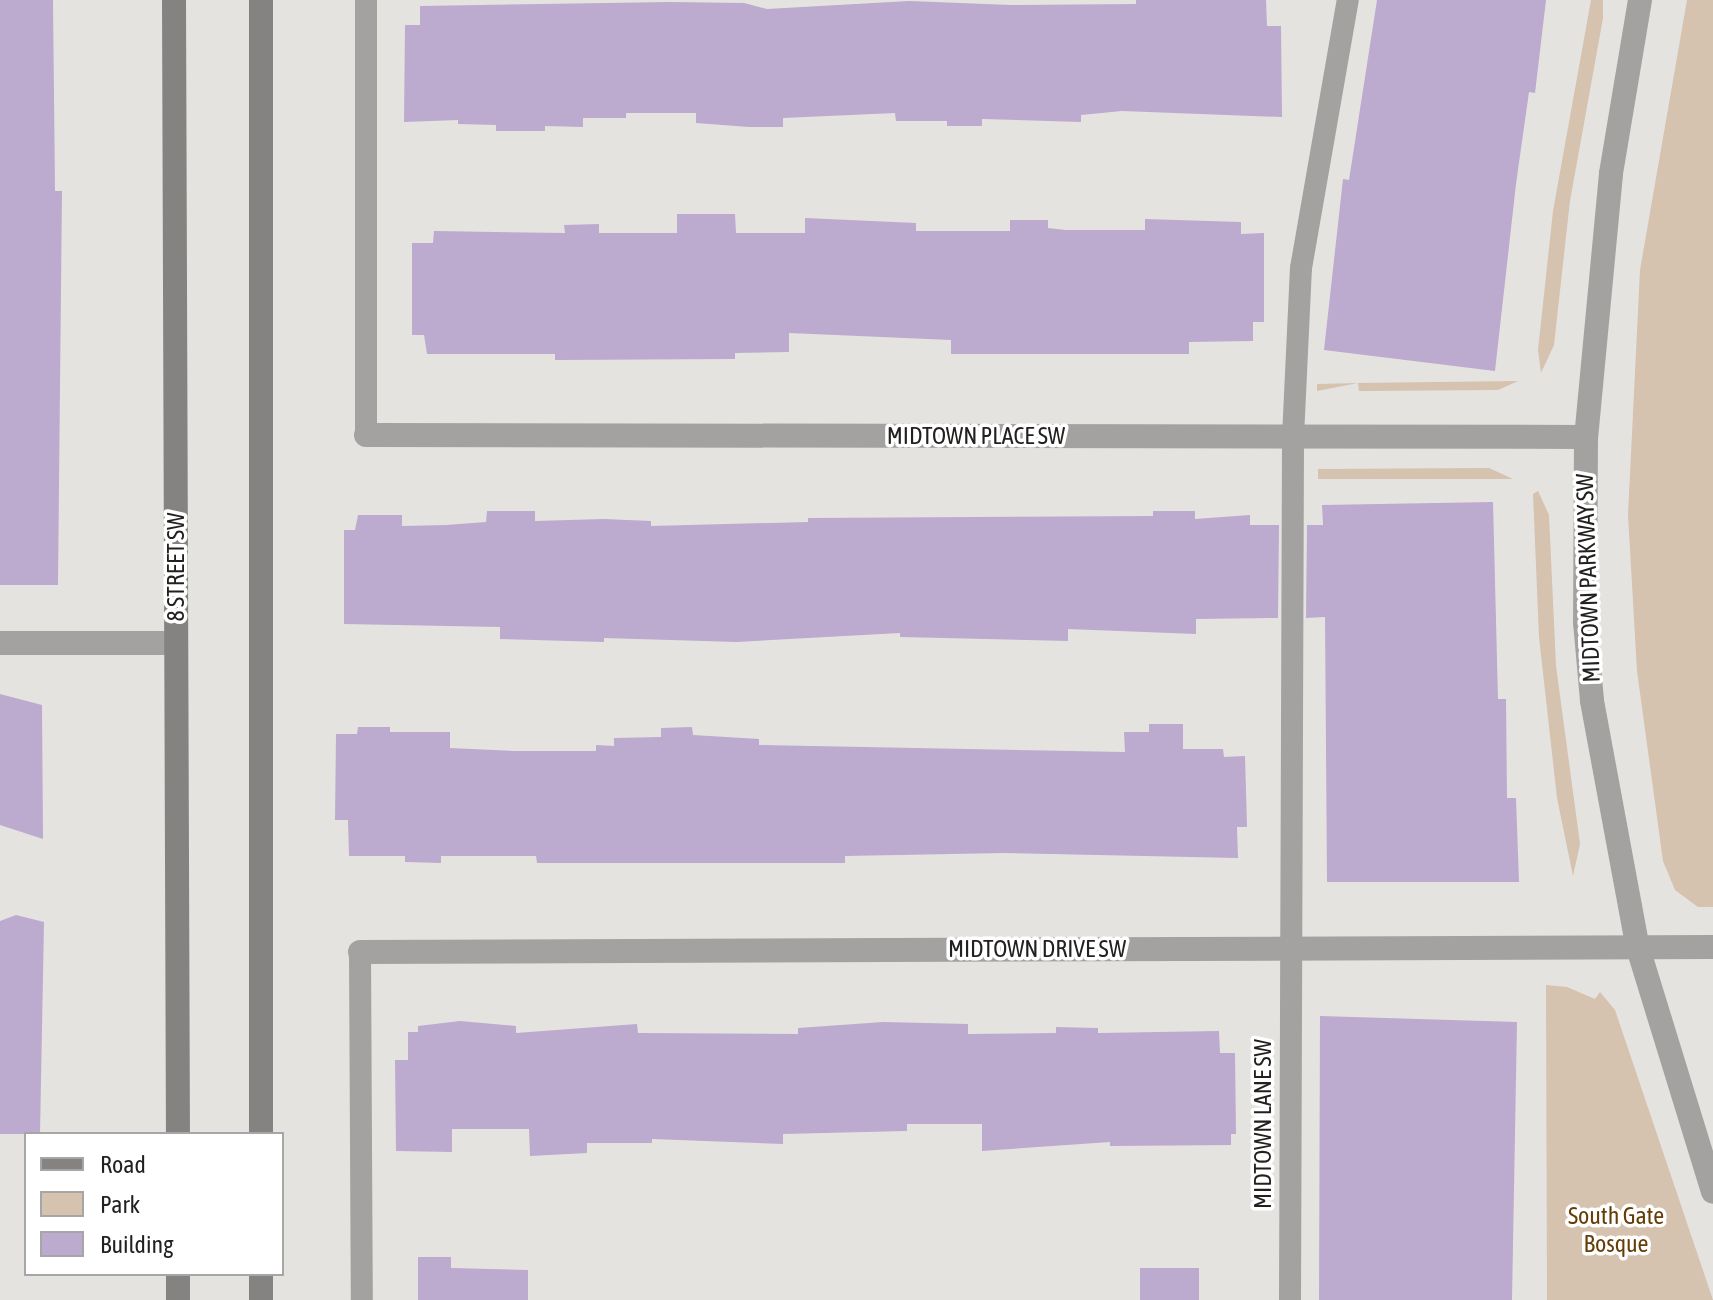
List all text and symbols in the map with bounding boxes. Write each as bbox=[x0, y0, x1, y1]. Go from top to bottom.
street label: MIDTOWN PLACE SW bbox=[887, 422, 1065, 450]
street label: MIDTOWN PARKWAY SW bbox=[1570, 473, 1606, 683]
street label: 8 STREET SW bbox=[162, 513, 190, 621]
street label: MIDTOWN DRIVE SW bbox=[948, 935, 1126, 963]
street label: MIDTOWN LANE SW bbox=[1249, 1039, 1277, 1209]
legend bbox=[24, 1132, 284, 1276]
text: Road bbox=[100, 1151, 146, 1178]
text: Park bbox=[100, 1191, 140, 1218]
park label: South Gate Bosque bbox=[1568, 1202, 1664, 1258]
text: Building bbox=[100, 1231, 173, 1258]

